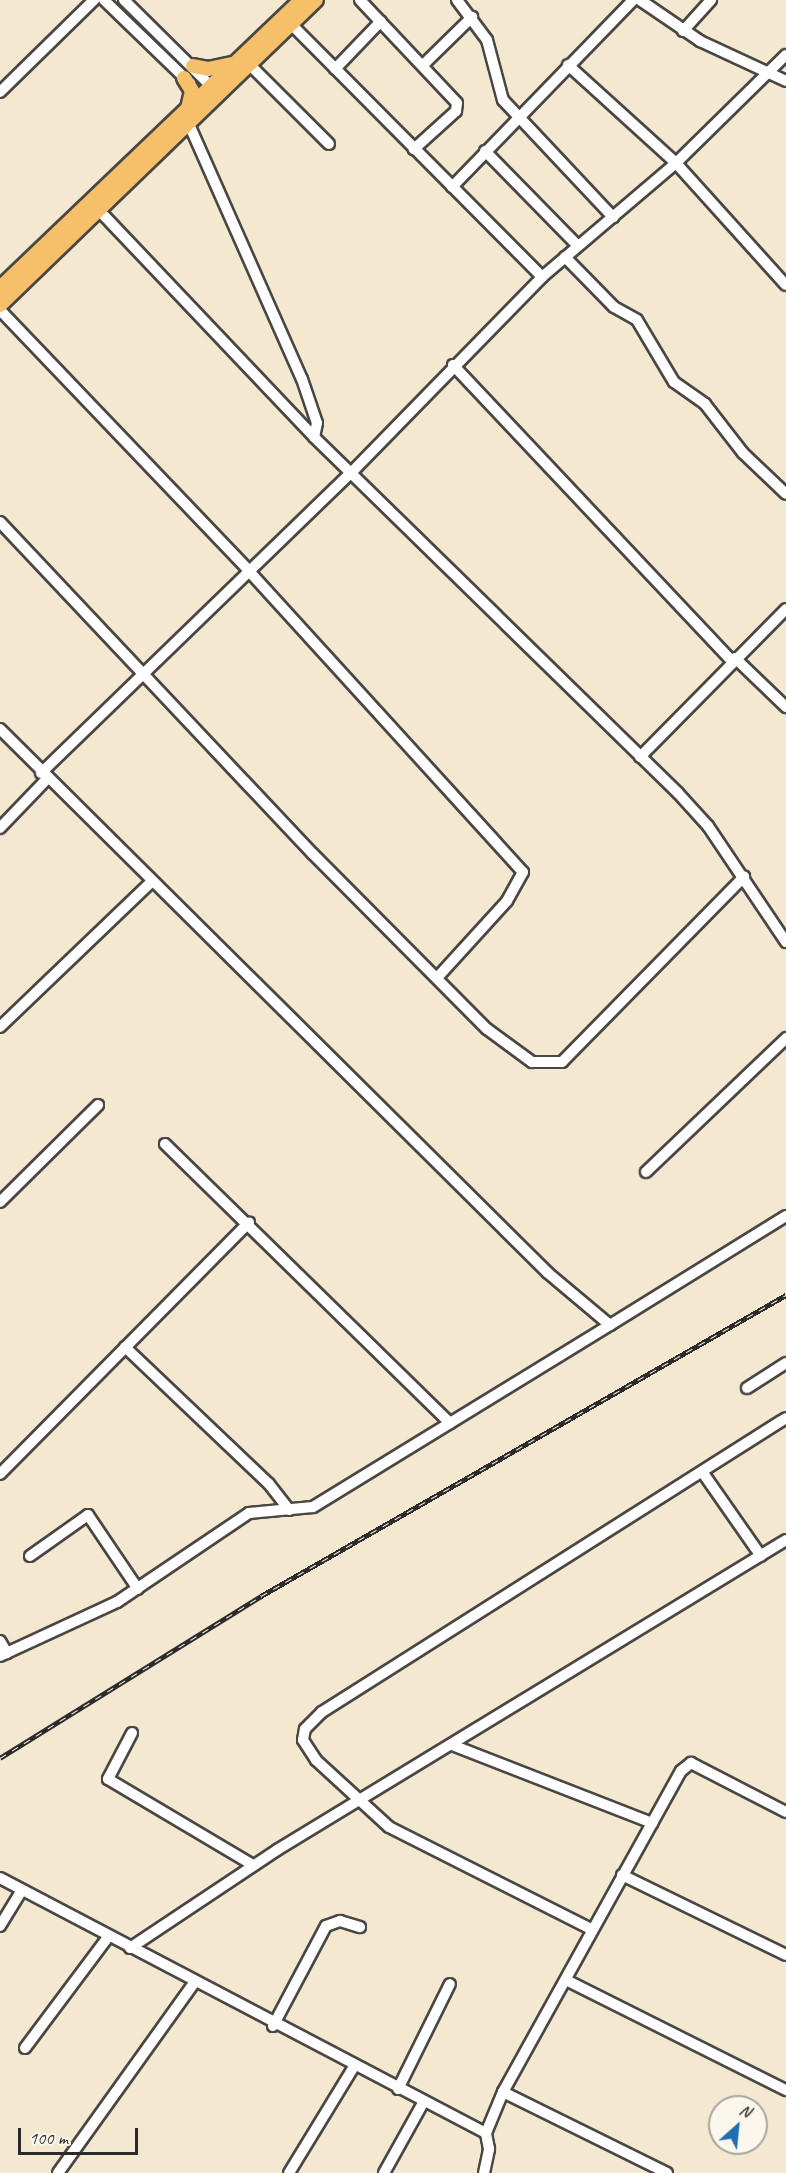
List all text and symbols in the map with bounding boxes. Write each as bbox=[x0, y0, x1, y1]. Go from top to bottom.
north arrow bbox=[708, 2095, 768, 2155]
text: N bbox=[736, 2100, 754, 2122]
scale bar bbox=[21, 2116, 141, 2154]
text: 100 m bbox=[29, 2127, 68, 2149]

